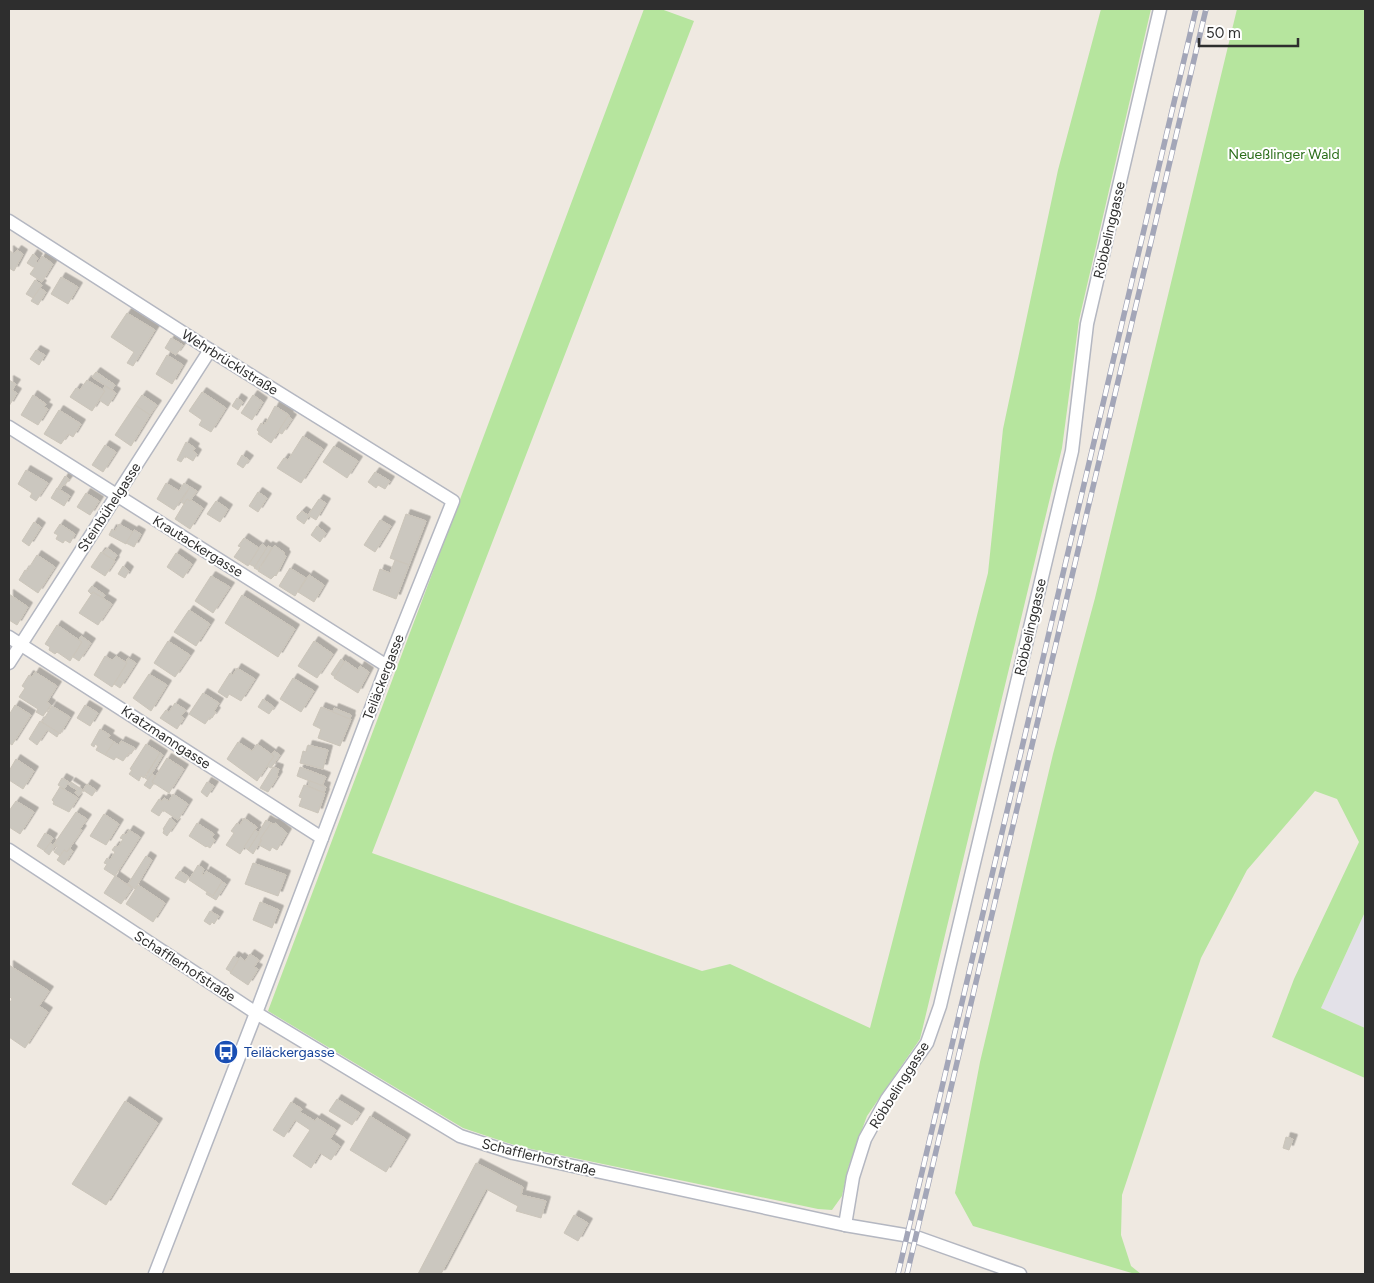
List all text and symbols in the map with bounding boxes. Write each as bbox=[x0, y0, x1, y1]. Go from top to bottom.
scale bar bbox=[1199, 15, 1298, 47]
text: 50 m bbox=[1206, 24, 1241, 42]
park label: Neueßlinger Wald bbox=[1228, 146, 1340, 163]
street label: Röbbelinggasse bbox=[1090, 179, 1129, 280]
street label: Wehrbrücklstraße bbox=[178, 326, 281, 399]
street label: Steinbühelgasse bbox=[74, 459, 145, 555]
street label: Krautackergasse bbox=[149, 512, 246, 581]
street label: Röbbelinggasse bbox=[1011, 576, 1050, 677]
street label: Teiläckergasse bbox=[359, 632, 408, 723]
street label: Kratzmanngasse bbox=[118, 702, 214, 773]
street label: Schafflerhofstraße bbox=[131, 927, 239, 1006]
street label: Röbbelinggasse bbox=[866, 1038, 933, 1132]
bus stop icon: Teiläckergasse bbox=[213, 1039, 239, 1065]
place label: Teiläckergasse bbox=[244, 1044, 335, 1061]
street label: Schafflerhofstraße bbox=[480, 1135, 598, 1180]

